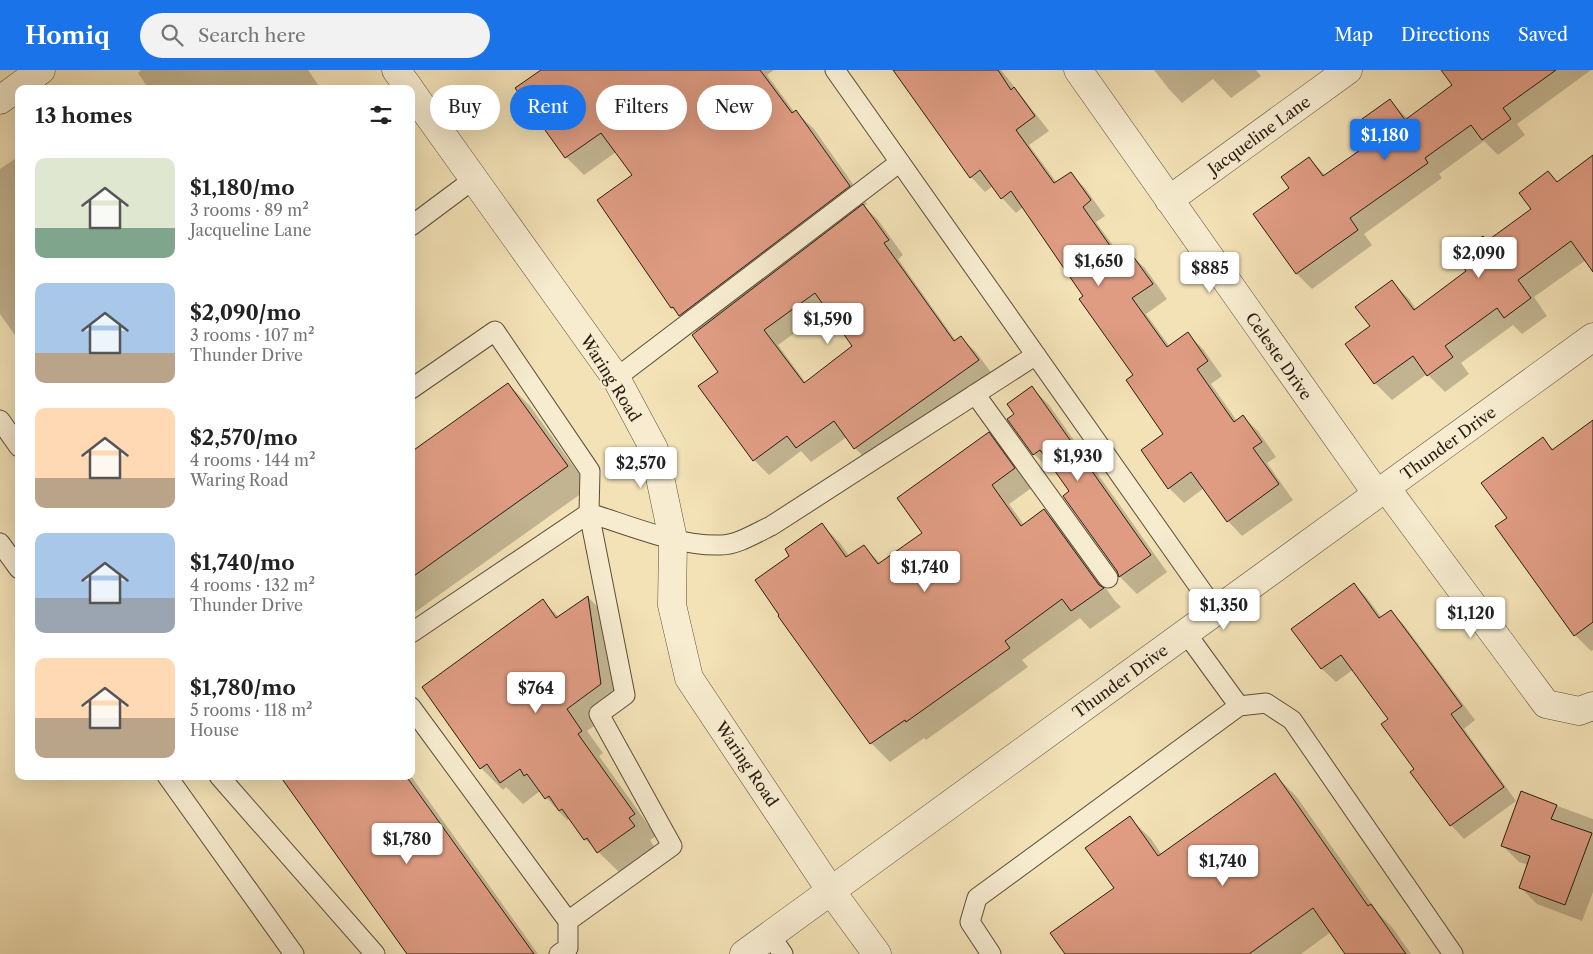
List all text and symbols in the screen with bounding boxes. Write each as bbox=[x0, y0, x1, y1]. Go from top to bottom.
search box bbox=[140, 13, 490, 58]
text: Homiq bbox=[25, 21, 110, 50]
icon: search bbox=[158, 21, 186, 49]
text: Search here bbox=[198, 24, 306, 47]
text: Map bbox=[1334, 24, 1373, 46]
text: Directions bbox=[1401, 24, 1490, 46]
text: Saved bbox=[1518, 24, 1568, 46]
chip: Buy bbox=[430, 85, 500, 130]
chip: Rent bbox=[510, 85, 586, 130]
chip: Filters bbox=[596, 85, 687, 130]
chip: New bbox=[697, 85, 772, 130]
street label: Jacqueline Lane bbox=[1202, 91, 1314, 181]
icon: filters bbox=[367, 101, 395, 129]
text: 13 homes bbox=[35, 103, 133, 128]
pin: $1,180 bbox=[1344, 118, 1426, 161]
text: $1,180 bbox=[1361, 125, 1409, 145]
text: $1,180/mo bbox=[190, 175, 295, 200]
icon: home bbox=[75, 178, 135, 238]
text: 3 rooms · 89 m² bbox=[190, 200, 309, 220]
text: Jacqueline Lane bbox=[190, 220, 312, 240]
pin: $2,090 bbox=[1438, 236, 1520, 279]
text: $2,090 bbox=[1453, 243, 1505, 263]
pin: $1,650 bbox=[1058, 244, 1140, 287]
text: $1,650 bbox=[1074, 251, 1124, 271]
pin: $885 bbox=[1180, 252, 1240, 294]
text: $885 bbox=[1191, 258, 1229, 278]
text: $2,090/mo bbox=[190, 300, 301, 325]
pin: $1,590 bbox=[787, 302, 869, 345]
icon: home bbox=[75, 303, 135, 363]
street label: Celeste Drive bbox=[1241, 308, 1317, 404]
text: $1,590 bbox=[803, 309, 853, 329]
text: 3 rooms · 107 m² bbox=[190, 325, 315, 345]
street label: Waring Road bbox=[576, 330, 646, 425]
text: Thunder Drive bbox=[190, 345, 303, 365]
street label: Thunder Drive bbox=[1396, 402, 1500, 484]
text: $2,570/mo bbox=[190, 425, 298, 450]
icon: home bbox=[75, 428, 135, 488]
pin: $1,930 bbox=[1037, 440, 1119, 482]
pin: $2,570 bbox=[600, 446, 682, 489]
text: $1,930 bbox=[1054, 446, 1102, 466]
text: 4 rooms · 144 m² bbox=[190, 450, 315, 470]
text: $2,570 bbox=[616, 453, 666, 473]
text: Waring Road bbox=[190, 470, 288, 490]
text: $1,740/mo bbox=[190, 550, 295, 575]
pin: $1,740 bbox=[884, 550, 966, 593]
icon: home bbox=[75, 553, 135, 613]
text: $1,740 bbox=[901, 557, 949, 577]
text: 4 rooms · 132 m² bbox=[190, 575, 315, 595]
pin: $1,350 bbox=[1183, 588, 1265, 631]
text: Thunder Drive bbox=[190, 595, 303, 615]
text: $1,350 bbox=[1200, 595, 1248, 615]
pin: $1,120 bbox=[1430, 596, 1512, 639]
text: $1,120 bbox=[1447, 603, 1495, 623]
street label: Thunder Drive bbox=[1068, 640, 1172, 722]
pin: $764 bbox=[506, 672, 566, 714]
text: $1,780/mo bbox=[190, 675, 296, 700]
icon: home bbox=[75, 678, 135, 738]
text: $764 bbox=[518, 678, 554, 698]
text: 5 rooms · 118 m² bbox=[190, 700, 313, 720]
street label: Waring Road bbox=[711, 717, 783, 811]
text: House bbox=[190, 720, 239, 740]
pin: $1,780 bbox=[366, 822, 448, 865]
text: $1,780 bbox=[383, 829, 431, 849]
pin: $1,740 bbox=[1182, 844, 1264, 887]
text: $1,740 bbox=[1199, 851, 1247, 871]

